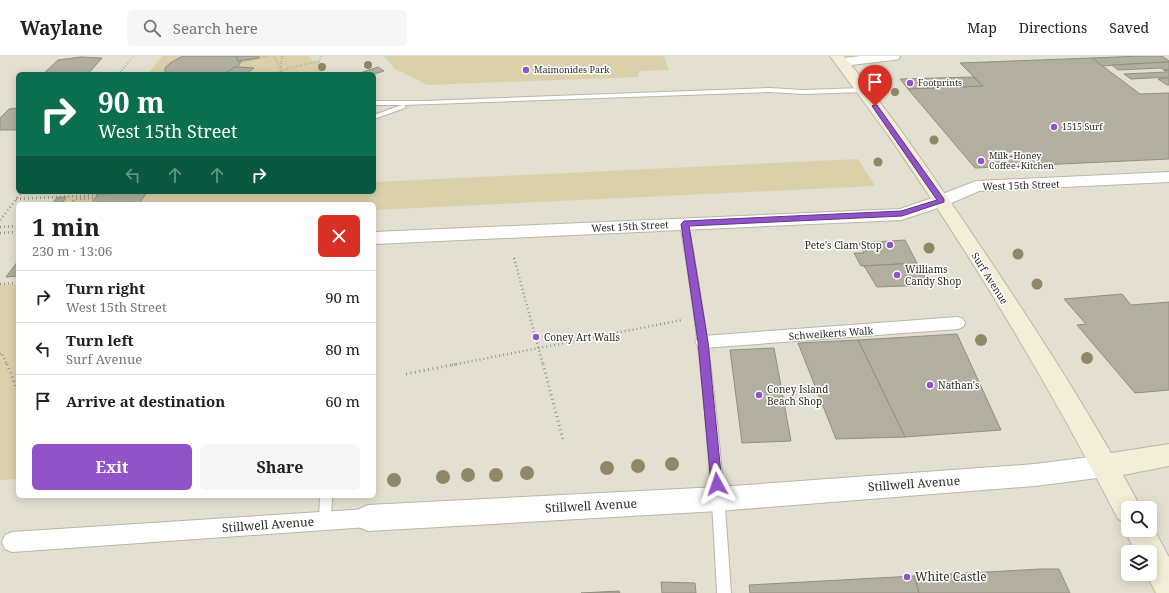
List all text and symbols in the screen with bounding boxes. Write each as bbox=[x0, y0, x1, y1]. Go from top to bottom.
search box bbox=[127, 10, 407, 46]
text: Waylane bbox=[20, 15, 103, 41]
icon: search bbox=[141, 17, 163, 39]
text: Search here bbox=[173, 18, 258, 38]
text: Map bbox=[967, 18, 997, 37]
text: Directions bbox=[1019, 18, 1087, 37]
text: Saved bbox=[1109, 18, 1149, 37]
place label: Maimonides Park bbox=[534, 63, 610, 76]
marker: Maimonides Park bbox=[521, 65, 531, 75]
pin bbox=[858, 65, 892, 106]
icon: arrive bbox=[864, 71, 886, 93]
place label: Footprints bbox=[918, 76, 962, 89]
marker: Footprints bbox=[905, 78, 915, 88]
text: 90 m bbox=[98, 83, 165, 121]
icon: right bbox=[32, 88, 84, 140]
text: West 15th Street bbox=[98, 119, 237, 143]
place label: 1515 Surf bbox=[1062, 120, 1103, 133]
marker: 1515 Surf bbox=[1049, 122, 1059, 132]
place label: Milk+Honey Coffee+Kitchen bbox=[989, 149, 1054, 172]
marker: Milk+Honey Coffee+Kitchen bbox=[976, 156, 986, 166]
icon: left bbox=[122, 164, 144, 186]
icon: ahead bbox=[164, 164, 186, 186]
icon: ahead bbox=[206, 164, 228, 186]
icon: right bbox=[248, 164, 270, 186]
street label: West 15th Street bbox=[982, 177, 1060, 193]
text: 1 min bbox=[32, 210, 100, 243]
button: close bbox=[318, 215, 360, 257]
street label: West 15th Street bbox=[591, 217, 669, 235]
place label: Pete's Clam Stop bbox=[805, 238, 882, 252]
marker: Pete's Clam Stop bbox=[885, 240, 895, 250]
text: 230 m · 13:06 bbox=[32, 242, 112, 260]
street label: Surf Avenue bbox=[969, 249, 1011, 307]
place label: Williams Candy Shop bbox=[905, 262, 961, 288]
marker: Williams Candy Shop bbox=[892, 270, 902, 280]
text: Turn right bbox=[66, 278, 145, 298]
icon: right bbox=[32, 286, 54, 308]
text: 90 m bbox=[325, 287, 360, 307]
text: West 15th Street bbox=[66, 298, 167, 316]
street label: Schweikerts Walk bbox=[788, 323, 874, 343]
text: Turn left bbox=[66, 330, 134, 350]
place label: Coney Art Walls bbox=[544, 330, 620, 344]
marker: Coney Art Walls bbox=[531, 332, 541, 342]
icon: left bbox=[32, 338, 54, 360]
text: 80 m bbox=[325, 339, 360, 359]
text: Surf Avenue bbox=[66, 350, 142, 368]
place label: Nathan's bbox=[938, 378, 980, 392]
marker: Nathan's bbox=[925, 380, 935, 390]
place label: Coney Island Beach Shop bbox=[767, 382, 828, 408]
icon: arrive bbox=[32, 390, 54, 412]
marker: Coney Island Beach Shop bbox=[754, 390, 764, 400]
text: Arrive at destination bbox=[66, 391, 225, 411]
text: 60 m bbox=[325, 391, 360, 411]
button: Exit bbox=[32, 444, 192, 490]
button: Share bbox=[200, 444, 360, 490]
position arrow bbox=[696, 463, 738, 505]
street label: Stillwell Avenue bbox=[867, 472, 961, 495]
street label: Stillwell Avenue bbox=[544, 495, 637, 516]
map controls bbox=[1121, 501, 1157, 581]
button: search bbox=[1121, 501, 1157, 537]
street label: Stillwell Avenue bbox=[221, 513, 315, 536]
button: layers bbox=[1121, 545, 1157, 581]
place label: White Castle bbox=[915, 568, 987, 585]
marker: White Castle bbox=[902, 572, 912, 582]

